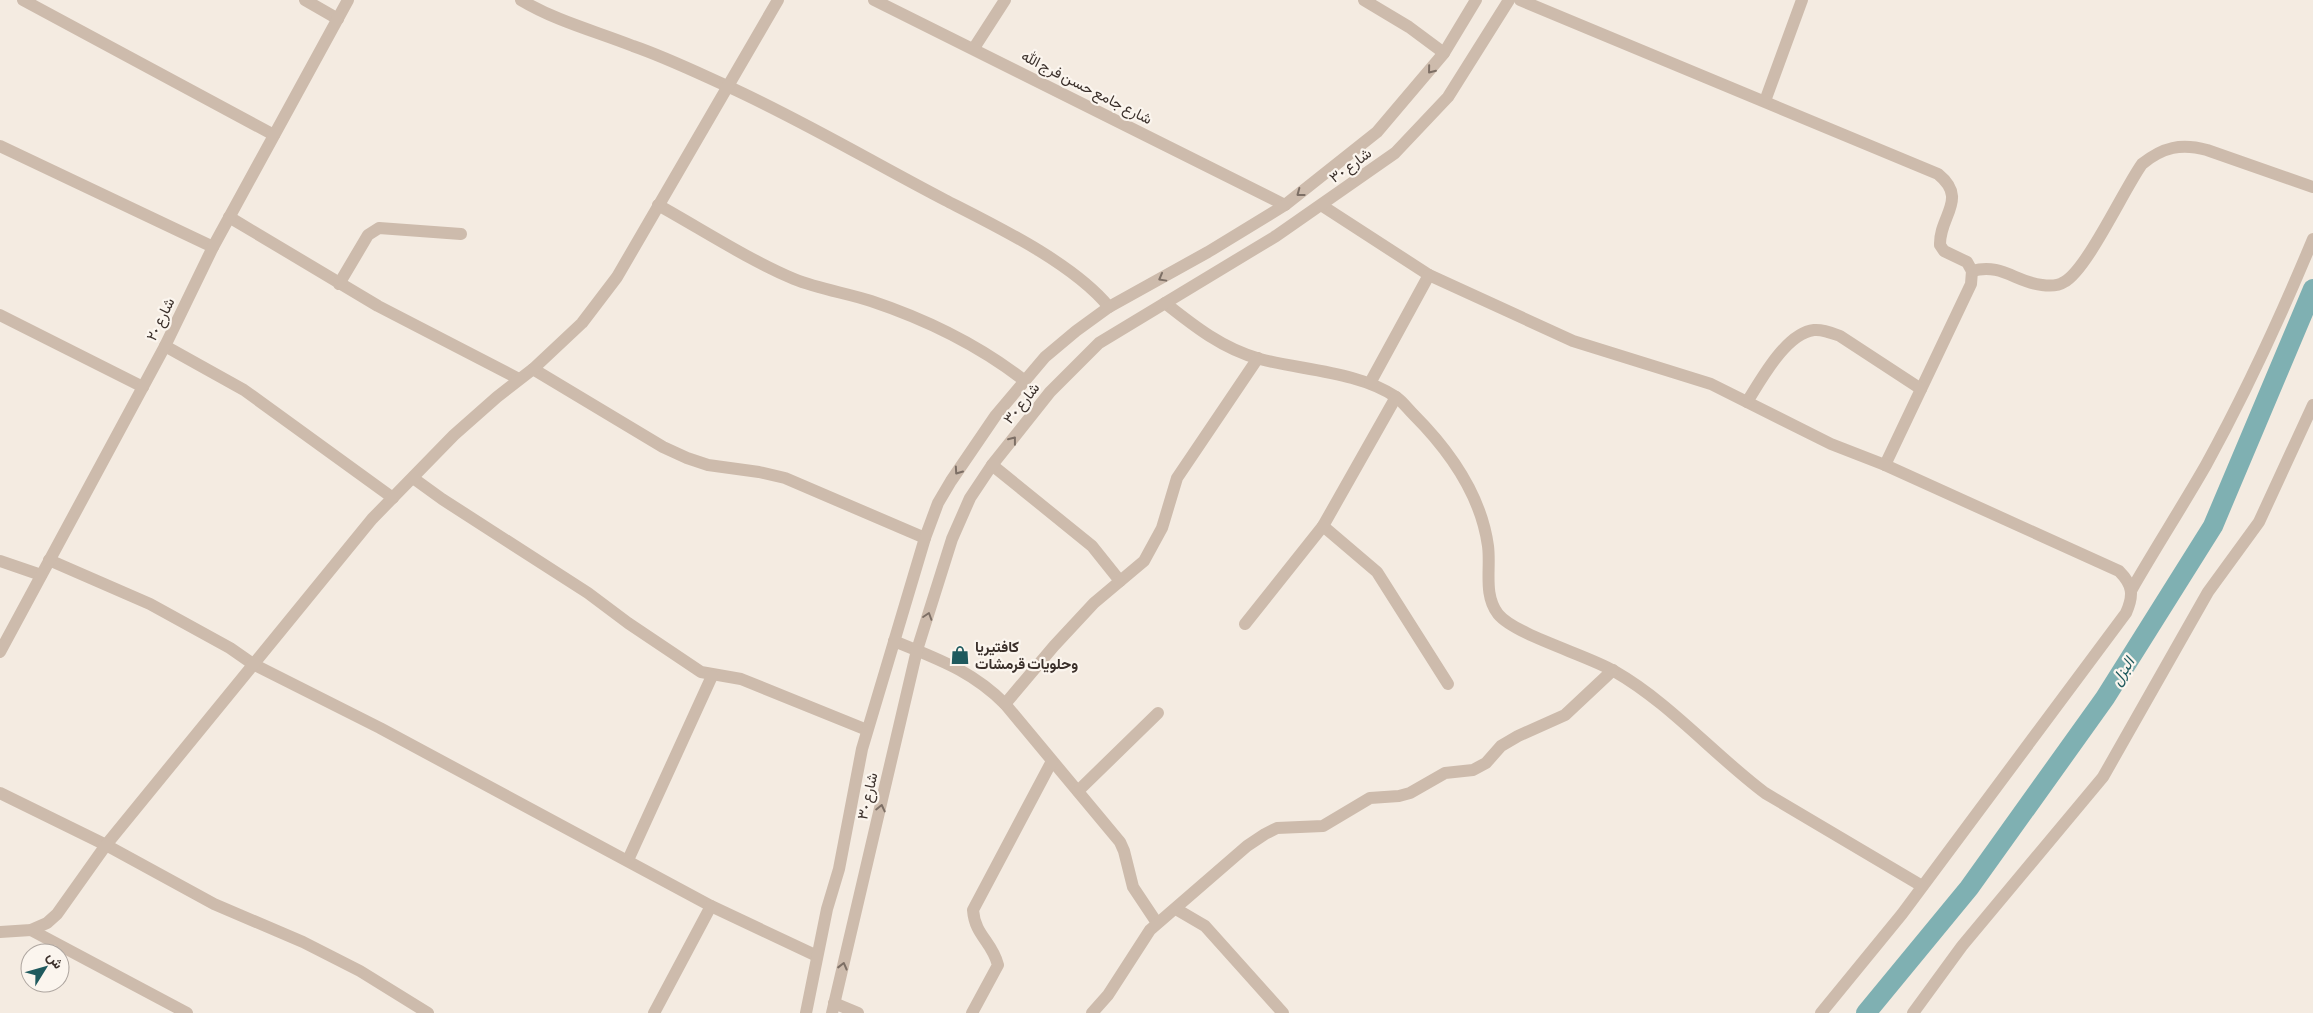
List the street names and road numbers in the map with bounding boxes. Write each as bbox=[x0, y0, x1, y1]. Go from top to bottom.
street label: شارع جامع حسن فرج الله bbox=[1017, 47, 1155, 130]
street label: شارع ٣٠ bbox=[1326, 144, 1376, 188]
street label: شارع ٢٠ bbox=[142, 295, 180, 345]
street label: شارع ٣٠ bbox=[999, 379, 1045, 429]
street label: شارع ٣٠ bbox=[853, 771, 884, 822]

